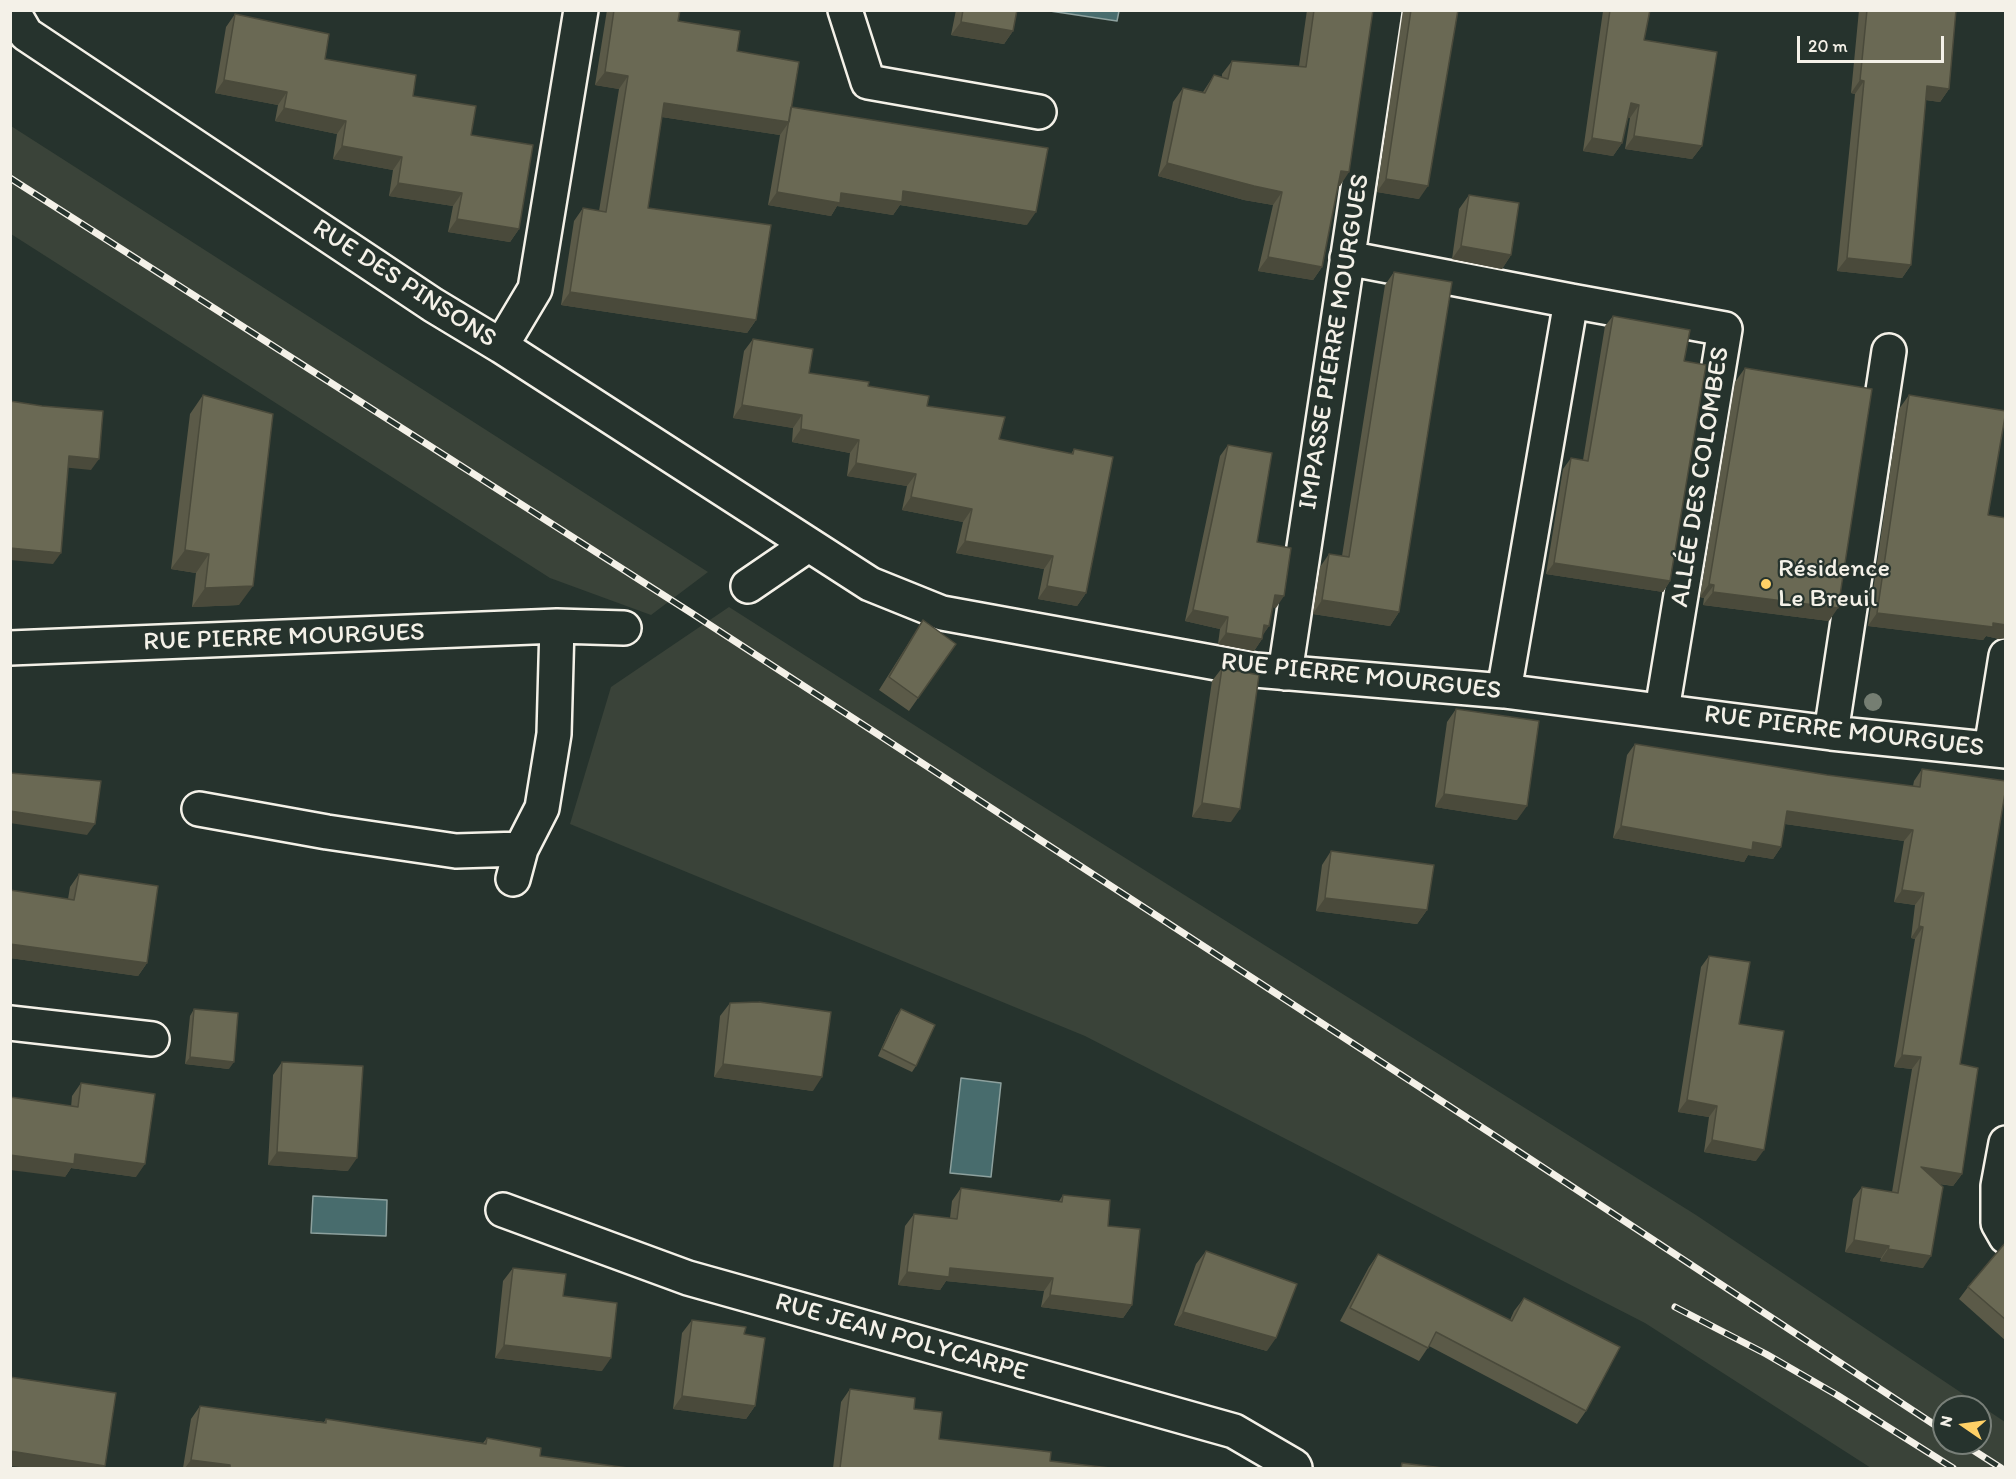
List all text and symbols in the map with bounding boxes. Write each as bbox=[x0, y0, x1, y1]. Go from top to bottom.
scale bar bbox=[1800, 24, 1947, 62]
text: 20 m bbox=[1808, 35, 1848, 57]
street label: IMPASSE PIERRE MOURGUES bbox=[1293, 172, 1377, 512]
street label: RUE DES PINSONS bbox=[306, 213, 502, 355]
street label: ALLÉE DES COLOMBES bbox=[1665, 345, 1737, 609]
place label: Résidence Le Breuil bbox=[1778, 553, 1890, 614]
marker: Résidence Le Breuil bbox=[1759, 577, 1773, 591]
street label: RUE PIERRE MOURGUES bbox=[143, 617, 425, 659]
street label: RUE PIERRE MOURGUES bbox=[1219, 647, 1503, 707]
street label: RUE PIERRE MOURGUES bbox=[1702, 699, 1986, 765]
street label: RUE JEAN POLYCARPE bbox=[771, 1287, 1031, 1389]
north arrow bbox=[1932, 1395, 1992, 1455]
text: N bbox=[1935, 1414, 1956, 1429]

